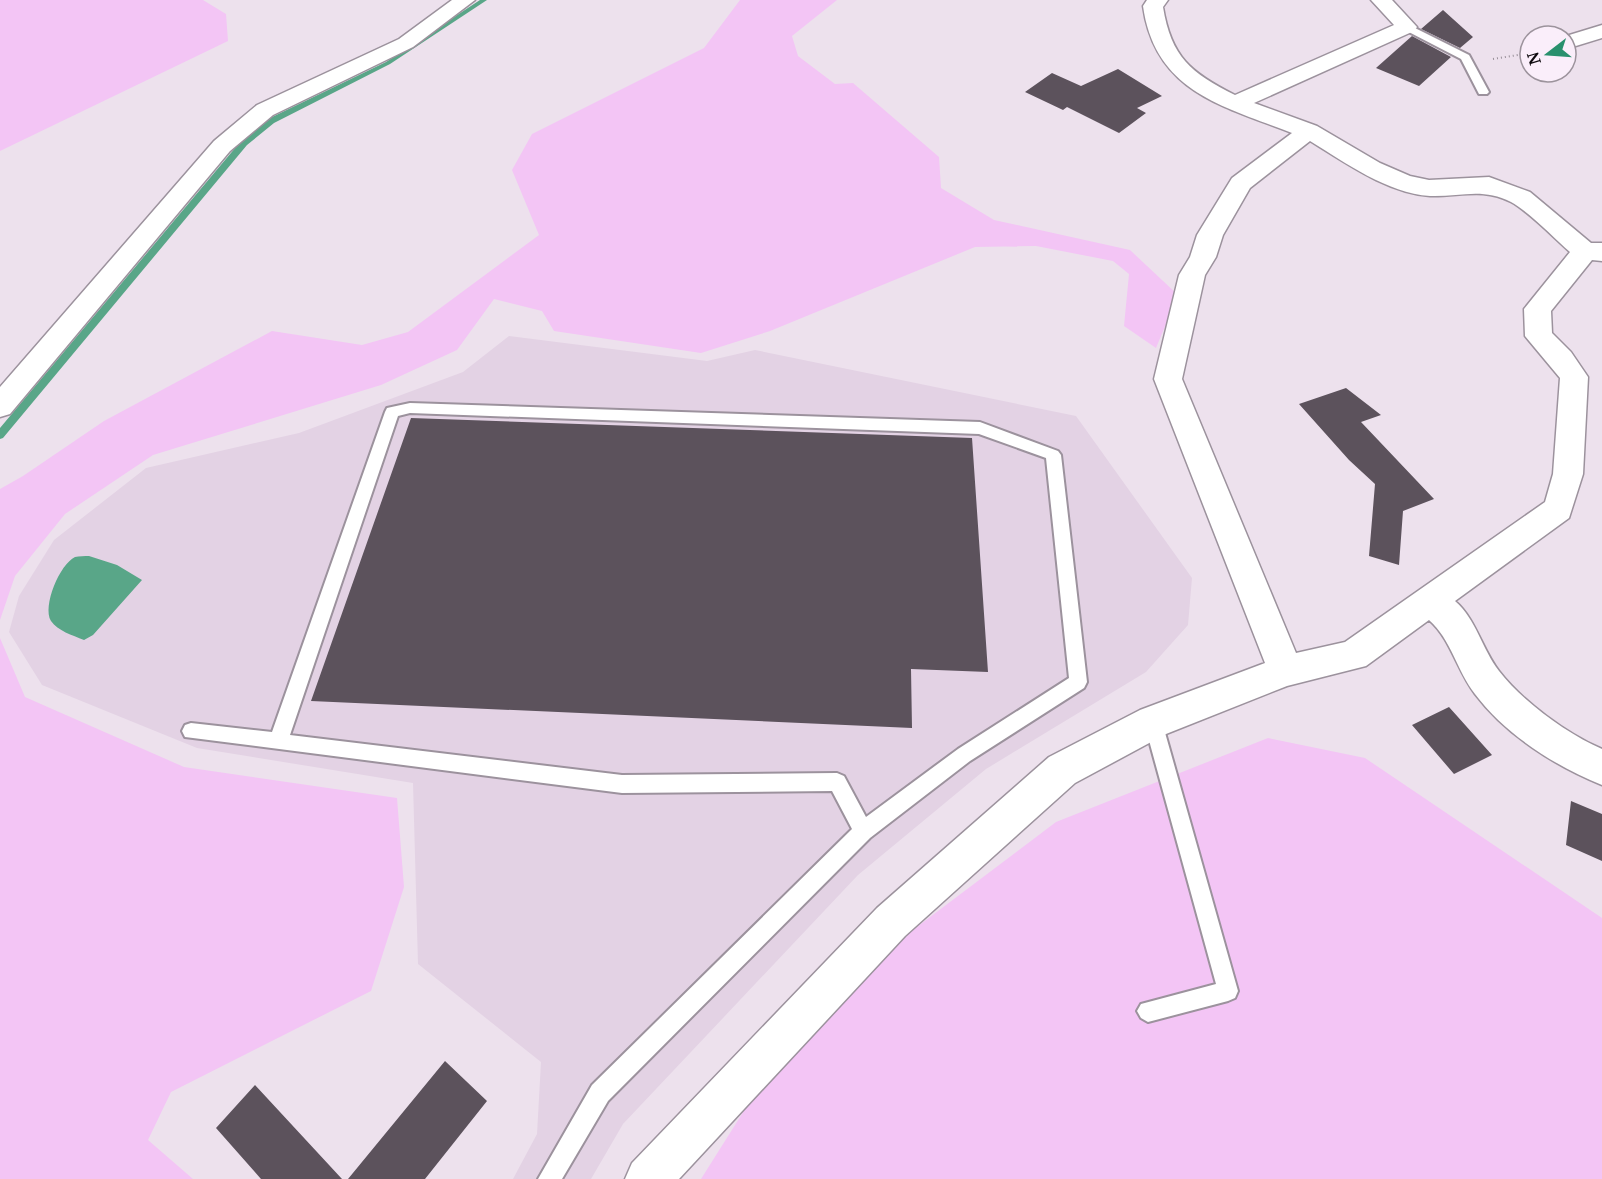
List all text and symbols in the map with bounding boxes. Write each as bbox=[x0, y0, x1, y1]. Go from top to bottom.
north arrow bbox=[1518, 24, 1578, 84]
text: N bbox=[1521, 49, 1546, 68]

